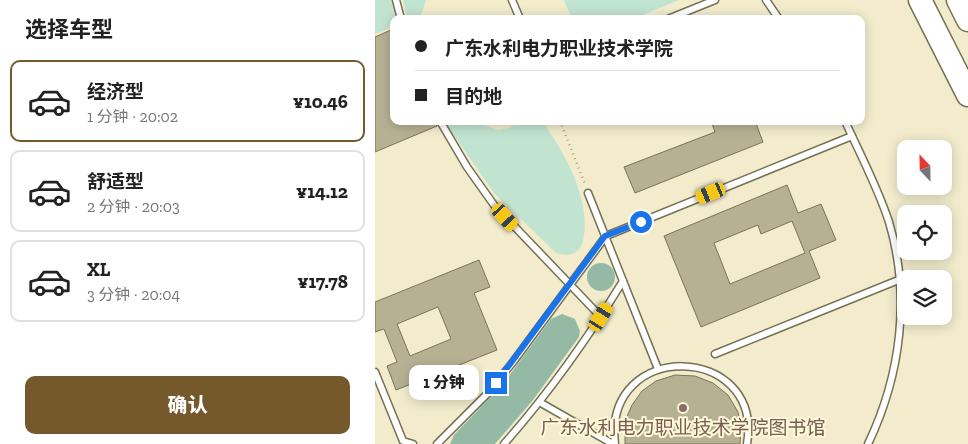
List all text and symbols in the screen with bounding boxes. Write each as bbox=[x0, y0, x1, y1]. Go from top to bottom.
text: 选择车型 bbox=[25, 16, 113, 43]
text: 广东水利电力职业技术学院 bbox=[445, 37, 673, 60]
icon: car bbox=[27, 79, 72, 124]
text: 经济型 bbox=[87, 80, 144, 103]
text: 目的地 bbox=[445, 85, 502, 108]
text: ¥10.46 bbox=[293, 90, 348, 113]
text: 1 分钟 · 20:02 bbox=[87, 107, 178, 126]
north arrow bbox=[897, 140, 953, 195]
map controls bbox=[897, 140, 952, 325]
icon: car bbox=[27, 169, 72, 214]
text: 舒适型 bbox=[87, 170, 144, 193]
text: ¥14.12 bbox=[296, 180, 348, 203]
car bbox=[694, 180, 727, 206]
text: 2 分钟 · 20:03 bbox=[87, 197, 180, 216]
car bbox=[489, 201, 520, 233]
button: locate bbox=[897, 205, 952, 260]
route start bbox=[630, 211, 652, 233]
text: XL bbox=[87, 258, 110, 281]
icon: car bbox=[27, 259, 72, 304]
text: ¥17.78 bbox=[297, 270, 348, 293]
button: layers bbox=[897, 270, 952, 325]
text: 3 分钟 · 20:04 bbox=[87, 285, 180, 304]
car bbox=[586, 300, 615, 334]
callout: 1 分钟 bbox=[409, 366, 479, 400]
route end bbox=[485, 372, 507, 394]
text: 1 分钟 bbox=[423, 373, 465, 392]
button: 确认 bbox=[25, 376, 350, 434]
marker: 广东水利电力职业技术学院图书馆 bbox=[677, 402, 689, 414]
place label: 广东水利电力职业技术学院图书馆 bbox=[540, 416, 826, 439]

